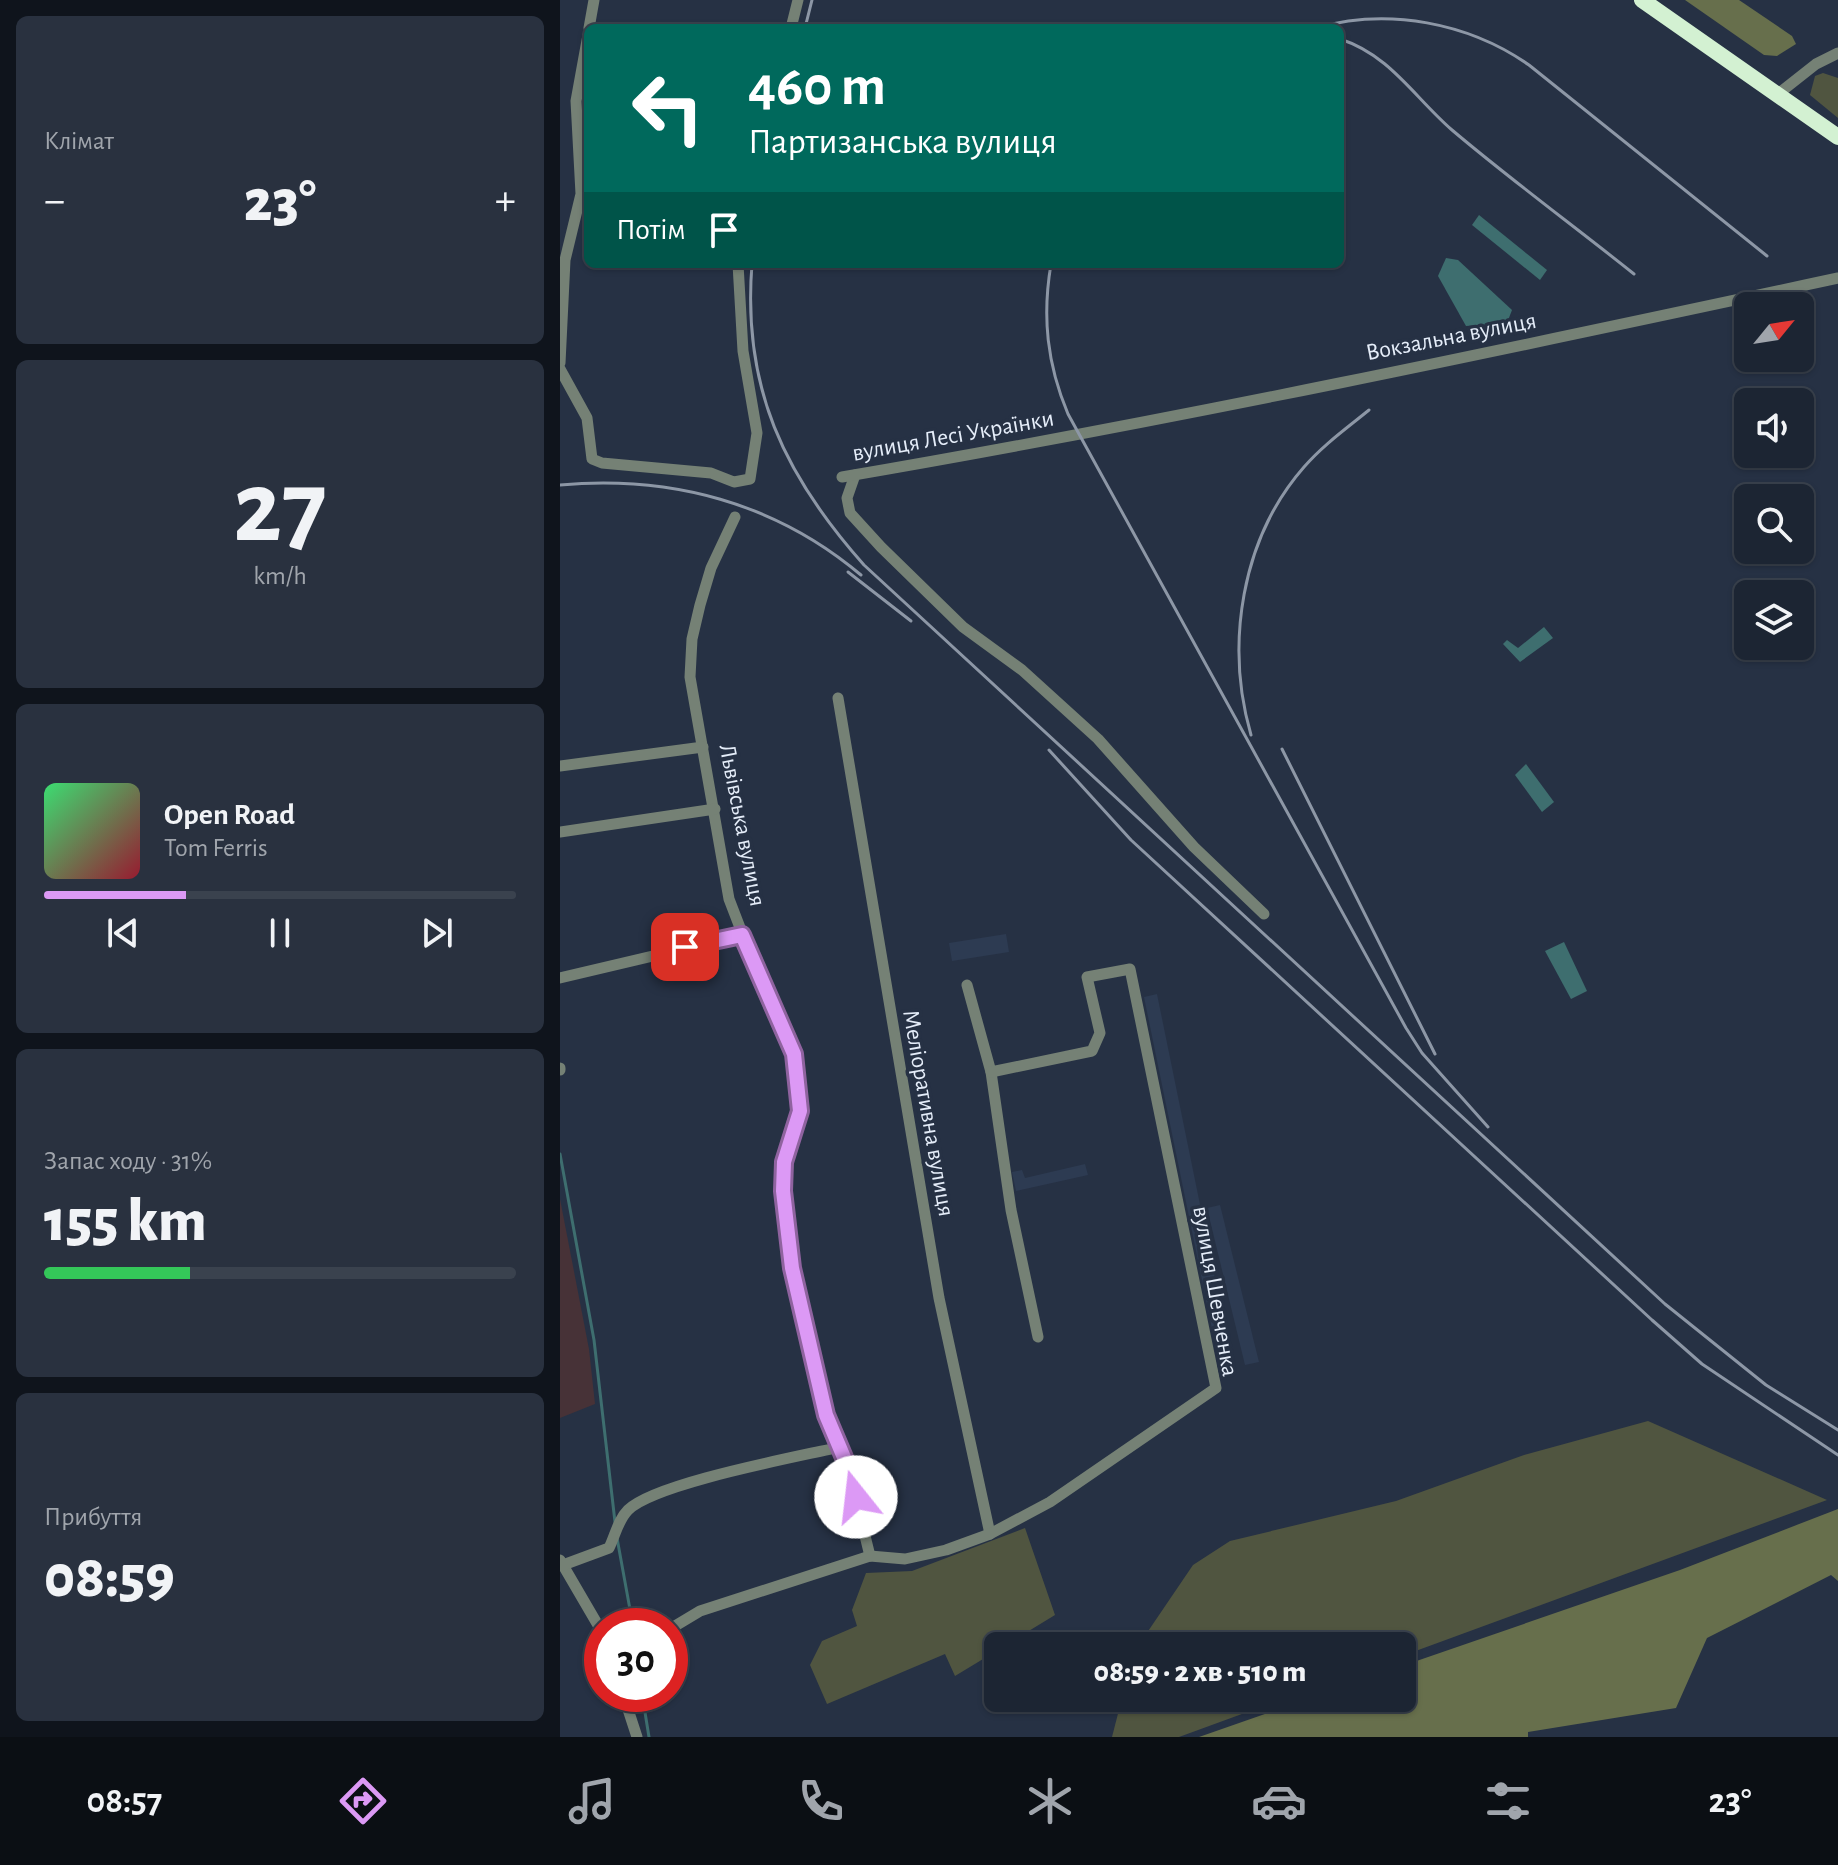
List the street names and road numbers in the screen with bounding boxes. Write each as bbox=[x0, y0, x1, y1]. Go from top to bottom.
street label: Вокзальна вулиця bbox=[1364, 309, 1538, 365]
street label: вулиця Лесі Українки bbox=[850, 406, 1056, 466]
street label: Львівська вулиця bbox=[715, 742, 770, 908]
street label: Меліоративна вулиця bbox=[898, 1008, 958, 1218]
street label: вулиця Шевченка bbox=[1188, 1204, 1242, 1378]

